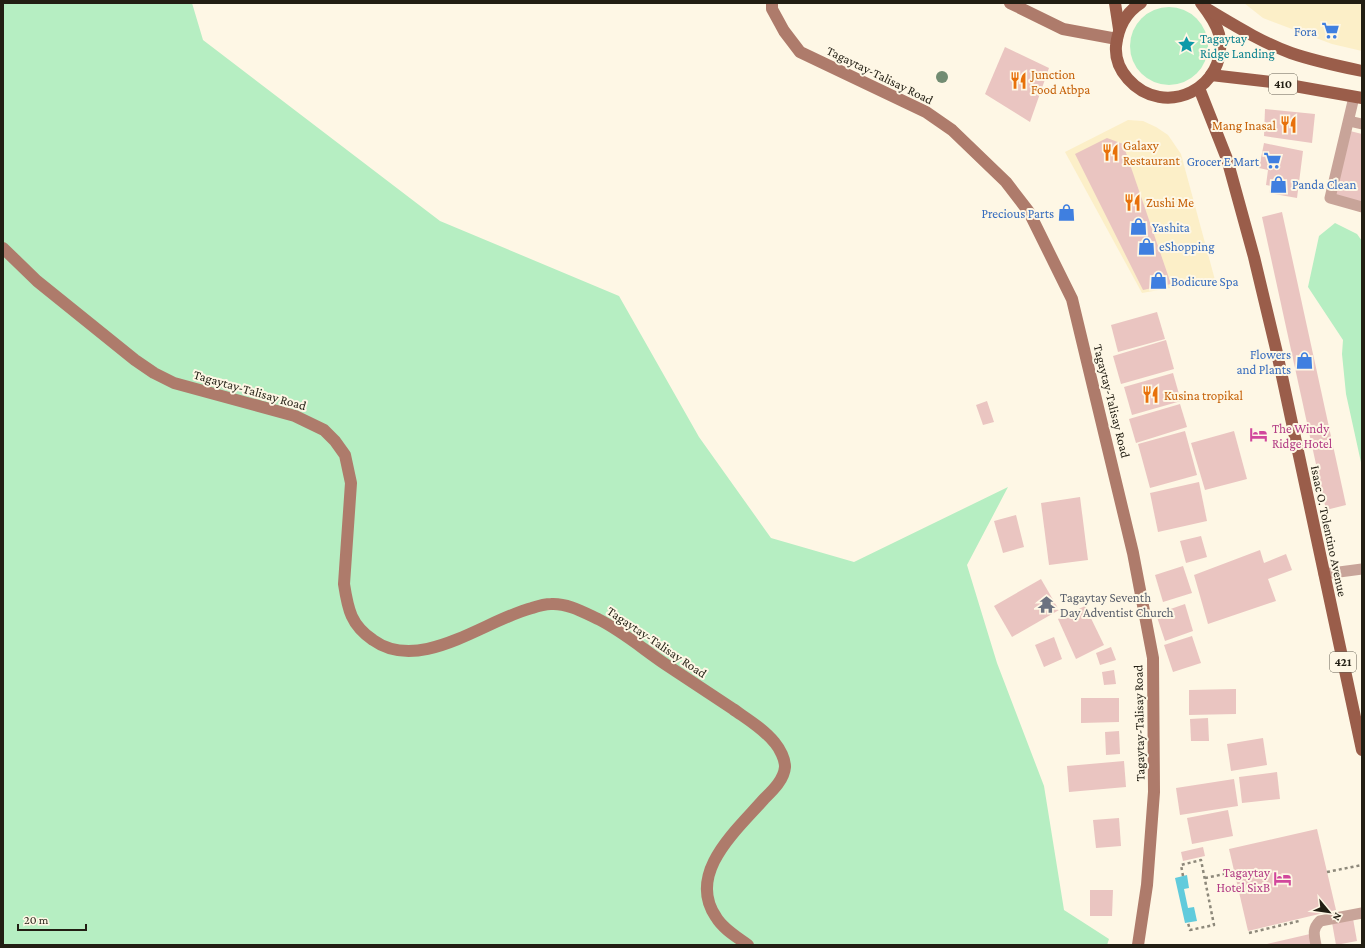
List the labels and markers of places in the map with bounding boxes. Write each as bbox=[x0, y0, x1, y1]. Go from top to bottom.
supermarket icon: Fora bbox=[1320, 21, 1340, 41]
place label: Fora bbox=[1294, 24, 1317, 39]
place label: Tagaytay Ridge Landing bbox=[1200, 31, 1276, 61]
place icon: Tagaytay Ridge Landing bbox=[1177, 35, 1197, 55]
place label: Junction Food Atbpa bbox=[1030, 67, 1090, 97]
restaurant icon: Junction Food Atbpa bbox=[1008, 71, 1028, 91]
restaurant icon: Mang Inasal bbox=[1279, 115, 1299, 135]
place label: Mang Inasal bbox=[1212, 118, 1277, 133]
place label: Galaxy Restaurant bbox=[1123, 138, 1180, 168]
restaurant icon: Galaxy Restaurant bbox=[1100, 142, 1120, 162]
supermarket icon: Grocer E Mart bbox=[1262, 151, 1282, 171]
place label: Grocer E Mart bbox=[1187, 154, 1260, 169]
shop icon: Panda Clean bbox=[1269, 174, 1289, 194]
place label: Panda Clean bbox=[1292, 177, 1356, 192]
restaurant icon: Zushi Me bbox=[1123, 192, 1143, 212]
place label: Zushi Me bbox=[1146, 195, 1194, 210]
shop icon: Precious Parts bbox=[1057, 203, 1077, 223]
place label: Precious Parts bbox=[981, 206, 1054, 221]
shop icon: Yashita bbox=[1129, 217, 1149, 237]
place label: Yashita bbox=[1152, 220, 1190, 235]
shop icon: eShopping bbox=[1136, 236, 1156, 256]
place label: eShopping bbox=[1159, 239, 1215, 254]
shop icon: Bodicure Spa bbox=[1148, 271, 1168, 291]
place label: Bodicure Spa bbox=[1171, 274, 1239, 289]
place label: Flowers and Plants bbox=[1236, 347, 1291, 377]
shop icon: Flowers and Plants bbox=[1294, 351, 1314, 371]
restaurant icon: Kusina tropikal bbox=[1141, 385, 1161, 405]
place label: Kusina tropikal bbox=[1164, 388, 1244, 403]
place label: The Windy Ridge Hotel bbox=[1272, 421, 1333, 451]
hotel icon: The Windy Ridge Hotel bbox=[1249, 425, 1269, 445]
place label: Tagaytay Seventh Day Adventist Church bbox=[1060, 590, 1174, 620]
temple icon: Tagaytay Seventh Day Adventist Church bbox=[1037, 594, 1057, 614]
place label: Tagaytay Hotel SixB bbox=[1217, 865, 1271, 895]
hotel icon: Tagaytay Hotel SixB bbox=[1273, 869, 1293, 889]

